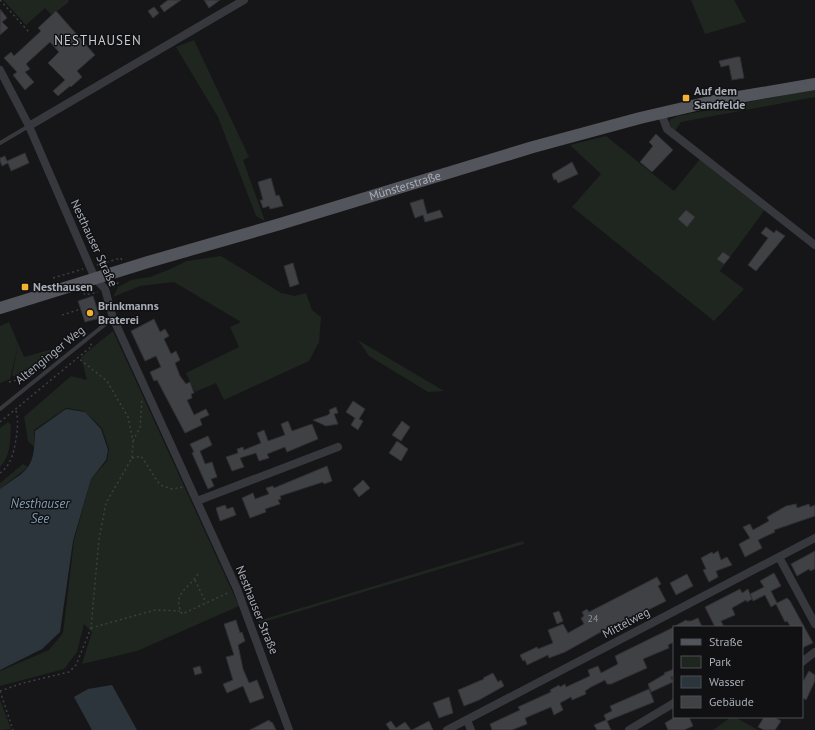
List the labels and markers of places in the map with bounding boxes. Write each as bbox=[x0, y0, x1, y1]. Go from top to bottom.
place label: Auf dem Sandfelde bbox=[694, 83, 745, 112]
marker: Auf dem Sandfelde bbox=[681, 93, 691, 103]
place label: Nesthausen bbox=[33, 279, 93, 294]
marker: Nesthausen bbox=[20, 282, 30, 292]
place label: Brinkmanns Braterei bbox=[98, 298, 159, 327]
marker: Brinkmanns Braterei bbox=[85, 308, 95, 318]

